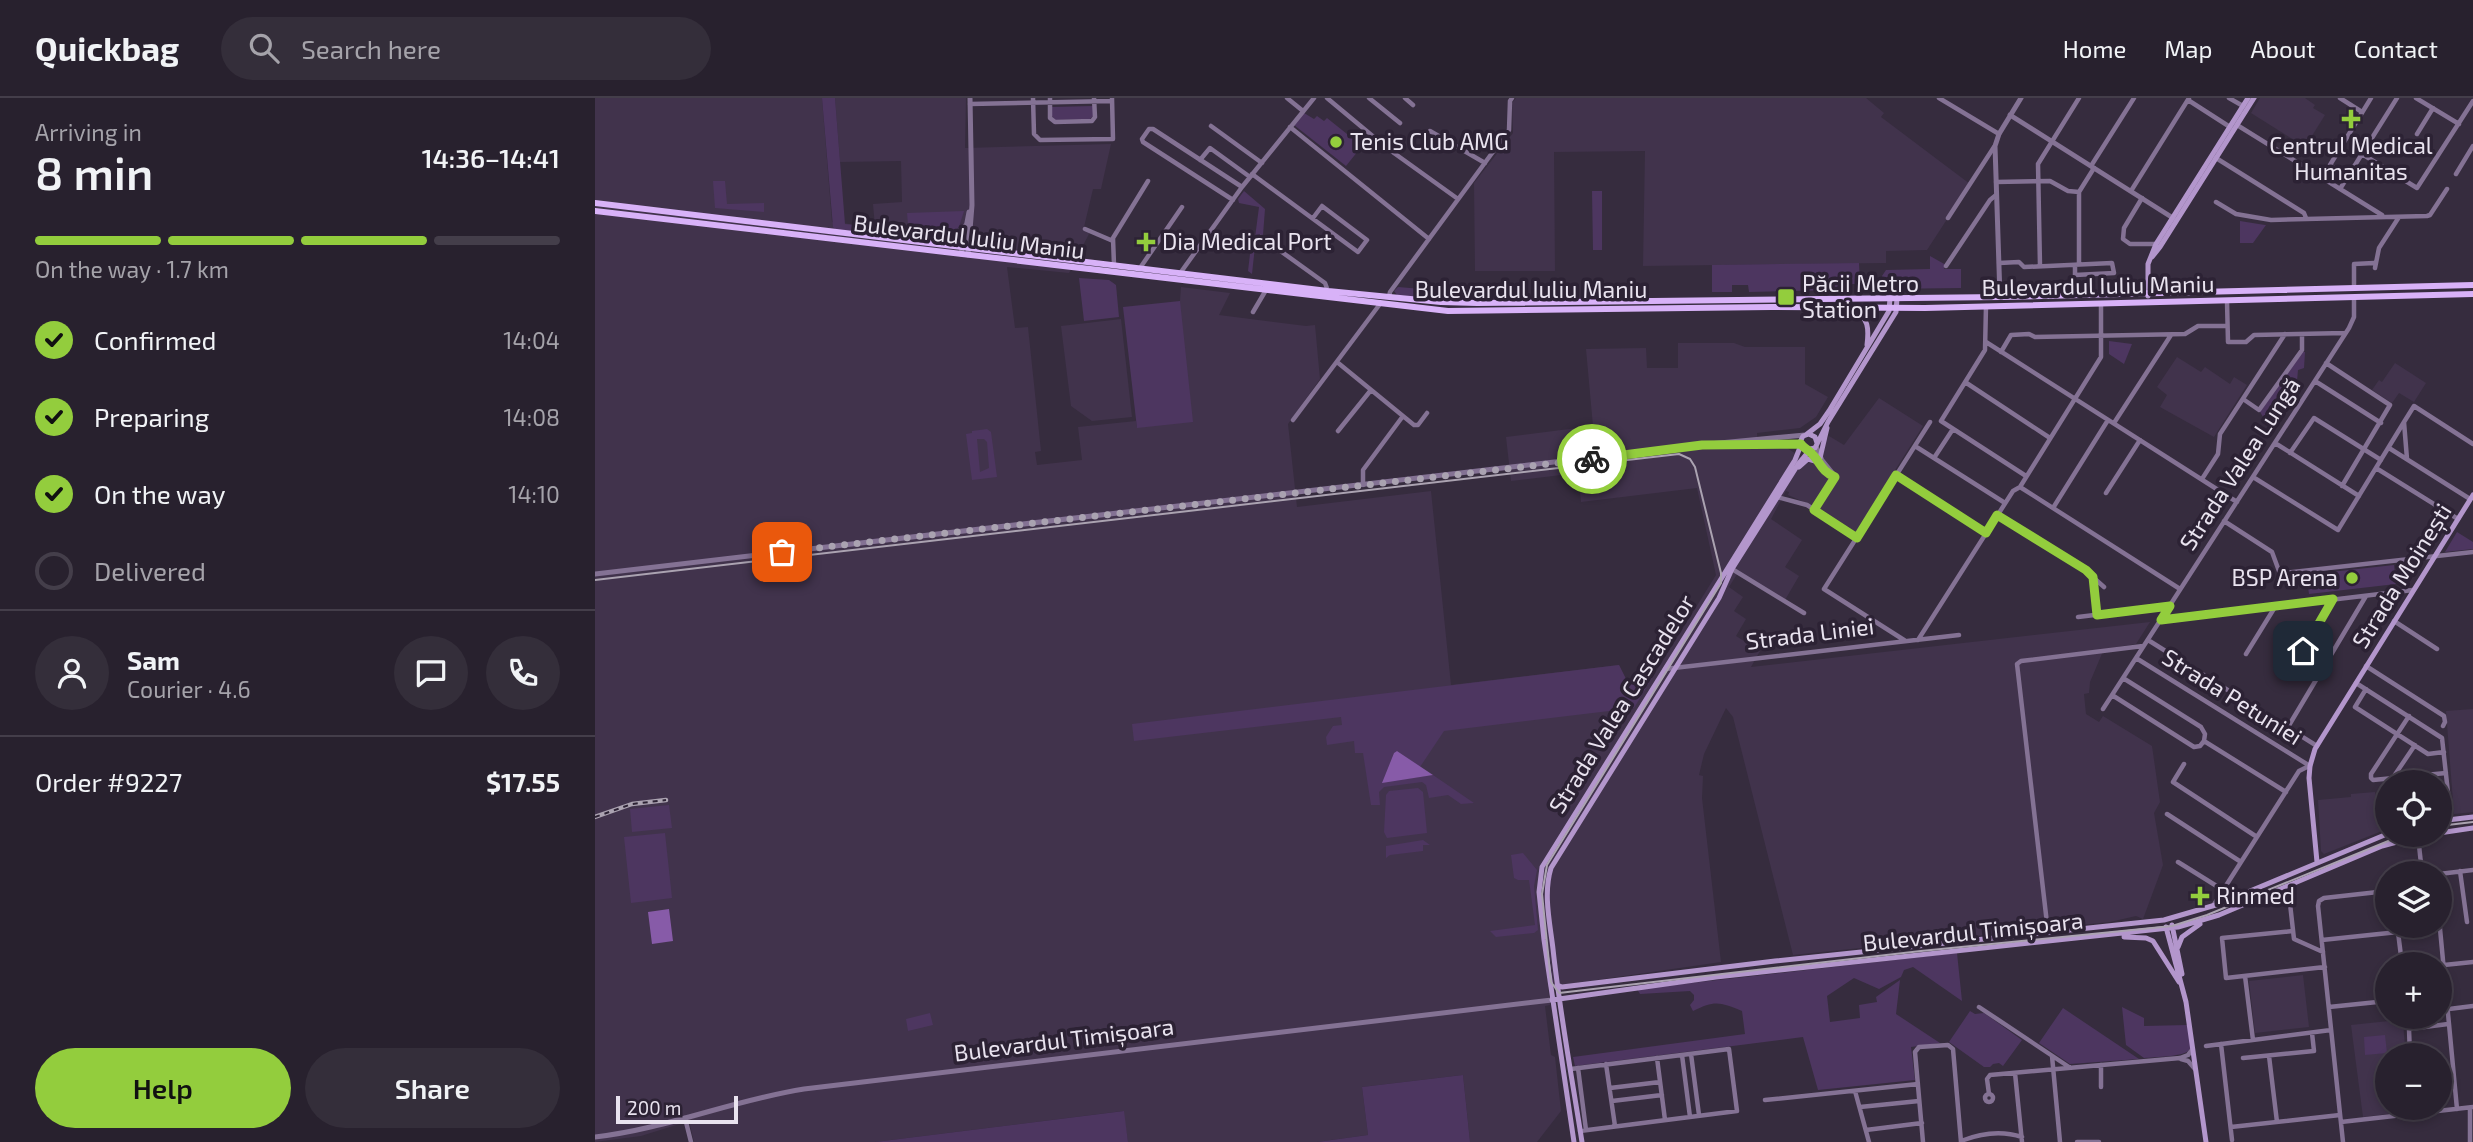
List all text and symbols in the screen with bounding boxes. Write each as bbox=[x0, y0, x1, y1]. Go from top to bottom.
search box bbox=[221, 17, 711, 80]
text: Quickbag bbox=[35, 28, 179, 68]
icon: search bbox=[245, 29, 283, 67]
text: Search here bbox=[301, 33, 441, 64]
text: Home bbox=[2063, 34, 2126, 63]
text: Map bbox=[2164, 34, 2212, 63]
text: About bbox=[2250, 34, 2316, 63]
text: Contact bbox=[2354, 34, 2438, 63]
marker: Centrul Medical Humanitas bbox=[2341, 109, 2361, 129]
text: Arriving in bbox=[35, 118, 142, 146]
place label: Tenis Club AMG bbox=[1350, 127, 1509, 155]
place label: Centrul Medical Humanitas bbox=[2269, 131, 2433, 185]
marker: Tenis Club AMG bbox=[1328, 134, 1344, 150]
text: 14:36–14:41 bbox=[422, 142, 560, 173]
text: 8 min bbox=[35, 144, 153, 199]
street label: Bulevardul Iuliu Maniu bbox=[852, 208, 1086, 264]
place label: Dia Medical Port bbox=[1162, 227, 1332, 255]
marker: Dia Medical Port bbox=[1136, 232, 1156, 252]
text: On the way · 1.7 km bbox=[35, 255, 229, 283]
place label: Păcii Metro Station bbox=[1802, 269, 1919, 323]
street label: Bulevardul Iuliu Maniu bbox=[1981, 269, 2215, 301]
street label: Bulevardul Iuliu Maniu bbox=[1415, 275, 1647, 303]
marker: Păcii Metro Station bbox=[1776, 287, 1796, 307]
icon: check bbox=[35, 321, 73, 359]
text: Confirmed bbox=[94, 324, 217, 355]
text: 14:04 bbox=[503, 326, 560, 354]
street label: Strada Valea Lungă bbox=[2173, 372, 2305, 555]
icon: check bbox=[35, 398, 73, 436]
text: Preparing bbox=[94, 401, 209, 432]
text: 14:08 bbox=[503, 403, 560, 431]
courier bbox=[1557, 424, 1627, 494]
icon: bike bbox=[1573, 440, 1611, 478]
icon: check bbox=[35, 475, 73, 513]
text: On the way bbox=[94, 478, 225, 509]
text: 14:10 bbox=[508, 480, 560, 508]
street label: Strada Moinești bbox=[2346, 498, 2458, 654]
pin bbox=[752, 522, 812, 582]
icon: bag bbox=[763, 533, 801, 571]
text: Delivered bbox=[94, 555, 206, 586]
place label: BSP Arena bbox=[2232, 563, 2338, 591]
marker: BSP Arena bbox=[2344, 570, 2360, 586]
street label: Strada Valea Cascadelor bbox=[1542, 589, 1700, 818]
street label: Strada Liniei bbox=[1744, 611, 1876, 655]
pin bbox=[2273, 621, 2333, 681]
icon: home bbox=[2284, 632, 2322, 670]
button: person bbox=[35, 636, 109, 710]
button: chat bbox=[394, 636, 468, 710]
button: phone bbox=[486, 636, 560, 710]
street label: Strada Petuniei bbox=[2158, 642, 2307, 750]
text: Sam bbox=[127, 644, 180, 675]
text: Courier · 4.6 bbox=[127, 675, 251, 703]
text: Order #9227 bbox=[35, 766, 182, 797]
text: $17.55 bbox=[486, 766, 560, 797]
map controls bbox=[2375, 770, 2452, 1120]
button: locate bbox=[2375, 770, 2452, 847]
button: layers bbox=[2375, 861, 2452, 938]
place label: Rinmed bbox=[2216, 881, 2295, 909]
marker: Rinmed bbox=[2190, 886, 2210, 906]
street label: Bulevardul Timișoara bbox=[1861, 906, 2085, 958]
button: + bbox=[2375, 952, 2452, 1029]
street label: Bulevardul Timișoara bbox=[952, 1012, 1176, 1068]
button: − bbox=[2375, 1043, 2452, 1120]
button: Help bbox=[35, 1048, 291, 1128]
button: Share bbox=[305, 1048, 560, 1128]
scale bar bbox=[616, 1093, 739, 1125]
text: 200 m bbox=[627, 1096, 681, 1119]

